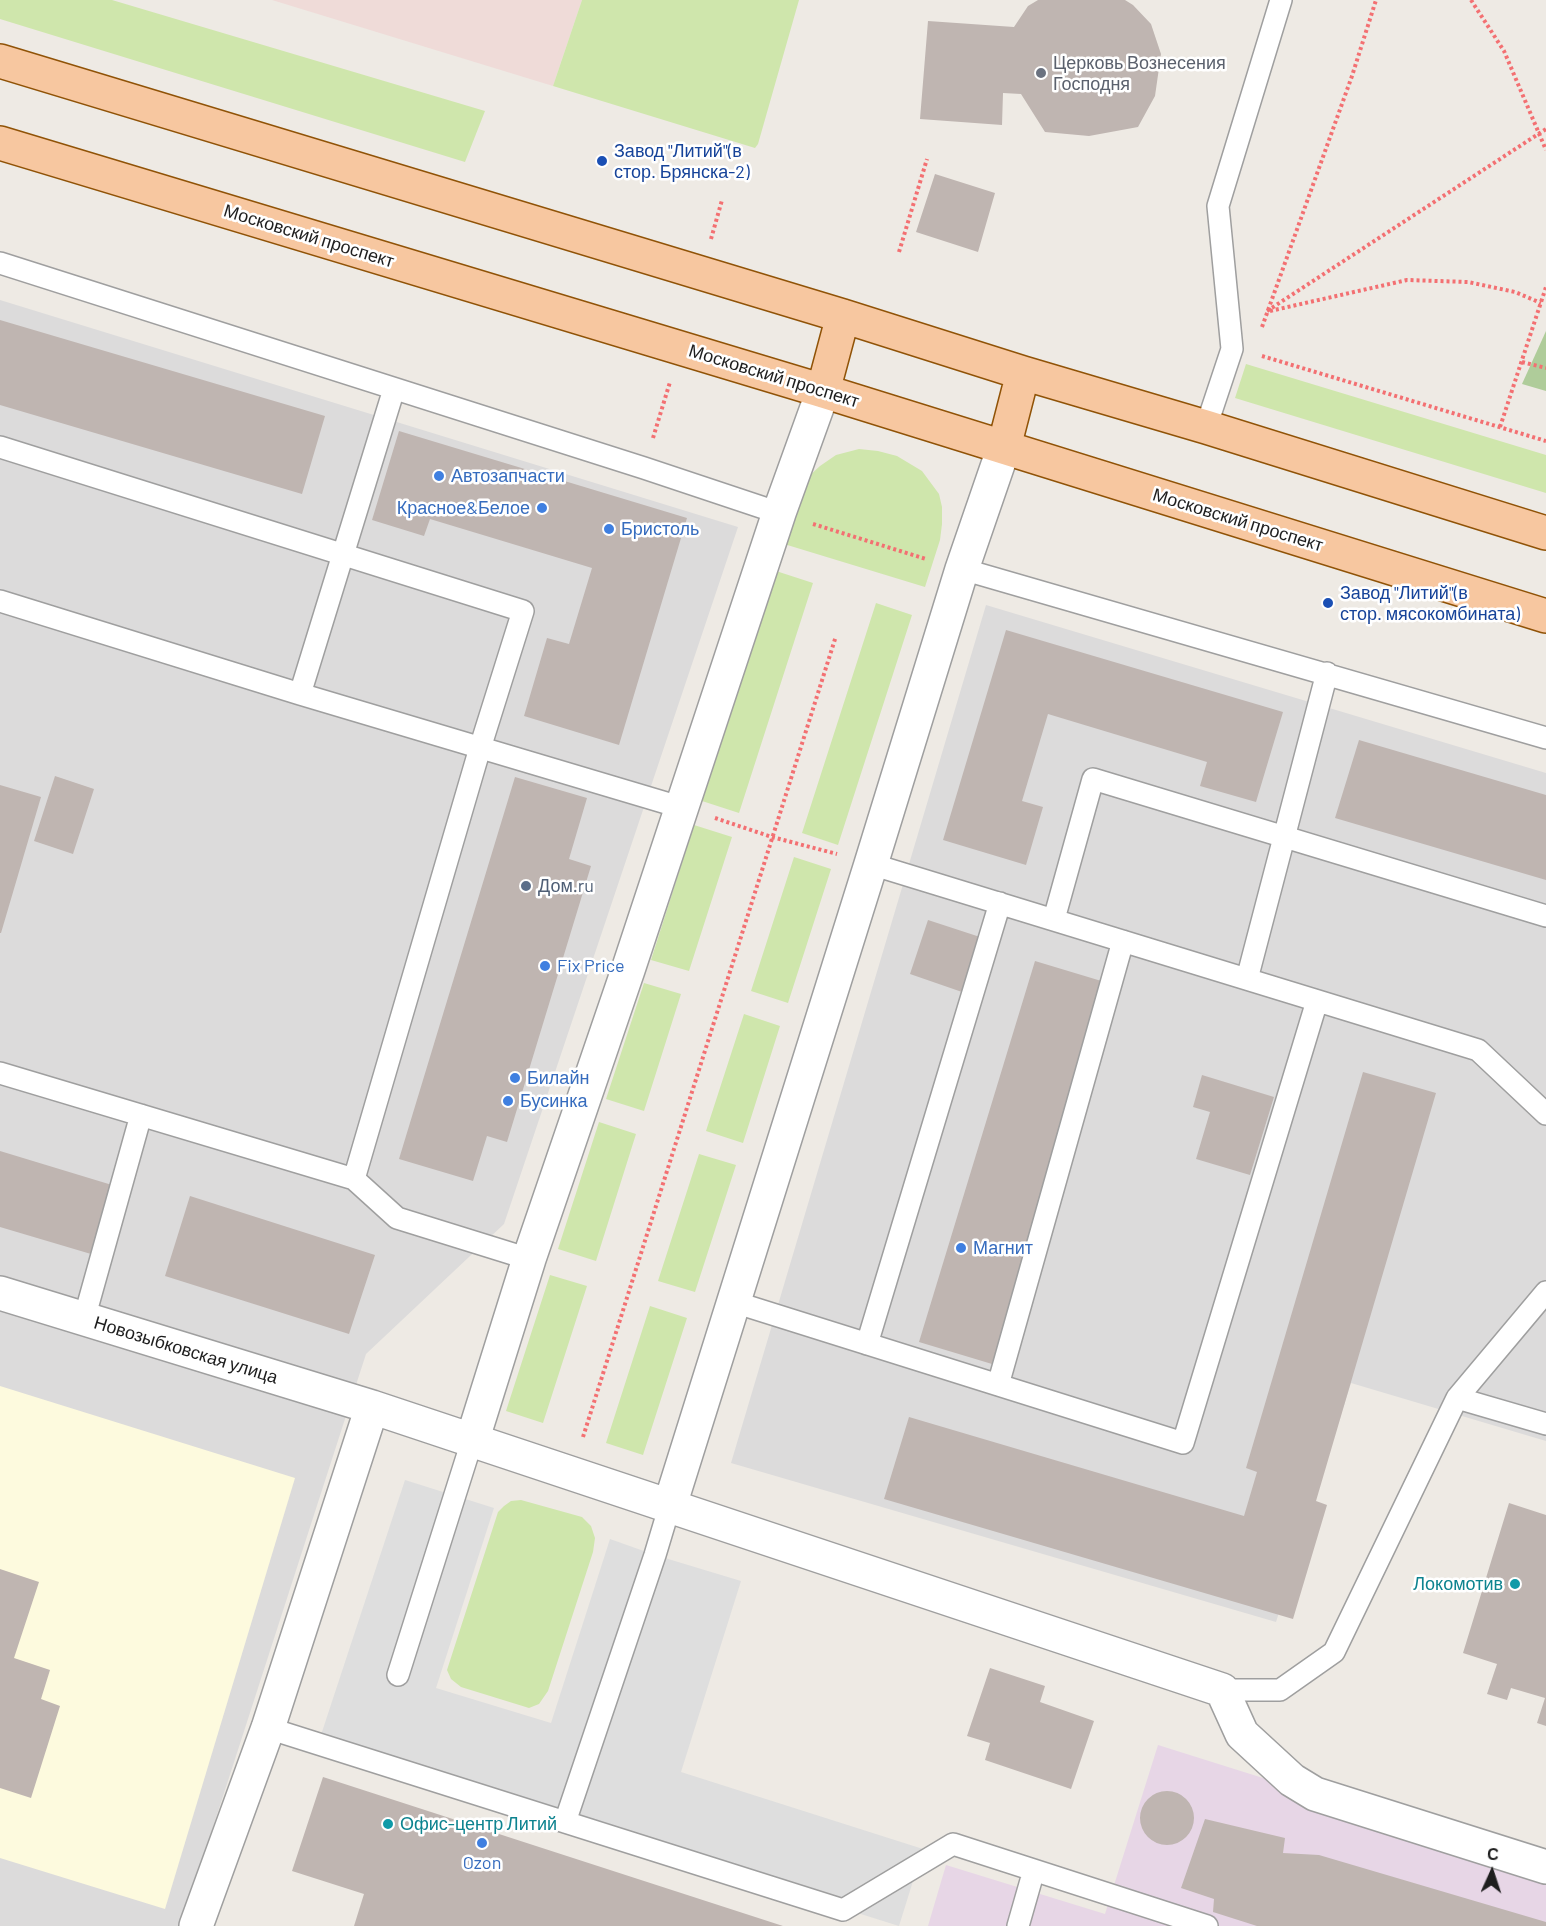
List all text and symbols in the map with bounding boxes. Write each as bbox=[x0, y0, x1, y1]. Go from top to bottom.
place label: Церковь Вознесения Господня bbox=[1053, 52, 1226, 94]
marker: Церковь Вознесения Господня bbox=[1034, 66, 1048, 80]
place label: Завод "Литий"(в стор. Брянска-2) bbox=[614, 140, 750, 182]
marker: Завод "Литий"(в стор. Брянска-2) bbox=[595, 154, 609, 168]
street label: Московский проспект bbox=[221, 200, 397, 272]
street label: Московский проспект bbox=[686, 340, 862, 412]
place label: Автозапчасти bbox=[451, 465, 565, 487]
marker: Автозапчасти bbox=[432, 469, 446, 483]
street label: Московский проспект bbox=[1150, 484, 1326, 556]
place label: Красное&Белое bbox=[397, 497, 530, 519]
marker: Красное&Белое bbox=[535, 501, 549, 515]
place label: Бристоль bbox=[621, 518, 699, 540]
marker: Бристоль bbox=[602, 522, 616, 536]
place label: Завод "Литий"(в стор. мясокомбината) bbox=[1340, 582, 1520, 624]
marker: Завод "Литий"(в стор. мясокомбината) bbox=[1321, 596, 1335, 610]
place label: Дом.ru bbox=[538, 875, 594, 897]
marker: Дом.ru bbox=[519, 879, 533, 893]
place label: Fix Price bbox=[557, 955, 625, 977]
marker: Fix Price bbox=[538, 959, 552, 973]
place label: Билайн bbox=[527, 1067, 589, 1089]
marker: Билайн bbox=[508, 1071, 522, 1085]
place label: Бусинка bbox=[520, 1090, 587, 1112]
marker: Бусинка bbox=[501, 1094, 515, 1108]
place label: Магнит bbox=[973, 1237, 1033, 1259]
marker: Магнит bbox=[954, 1241, 968, 1255]
street label: Новозыбковская улица bbox=[91, 1312, 281, 1388]
place label: Локомотив bbox=[1413, 1573, 1503, 1595]
marker: Локомотив bbox=[1508, 1577, 1522, 1591]
place label: Офис-центр Литий bbox=[400, 1813, 557, 1835]
marker: Офис-центр Литий bbox=[381, 1817, 395, 1831]
marker: Ozon bbox=[475, 1836, 489, 1850]
north arrow bbox=[1462, 1842, 1522, 1902]
text: С bbox=[1487, 1844, 1499, 1863]
place label: Ozon bbox=[463, 1852, 501, 1874]

